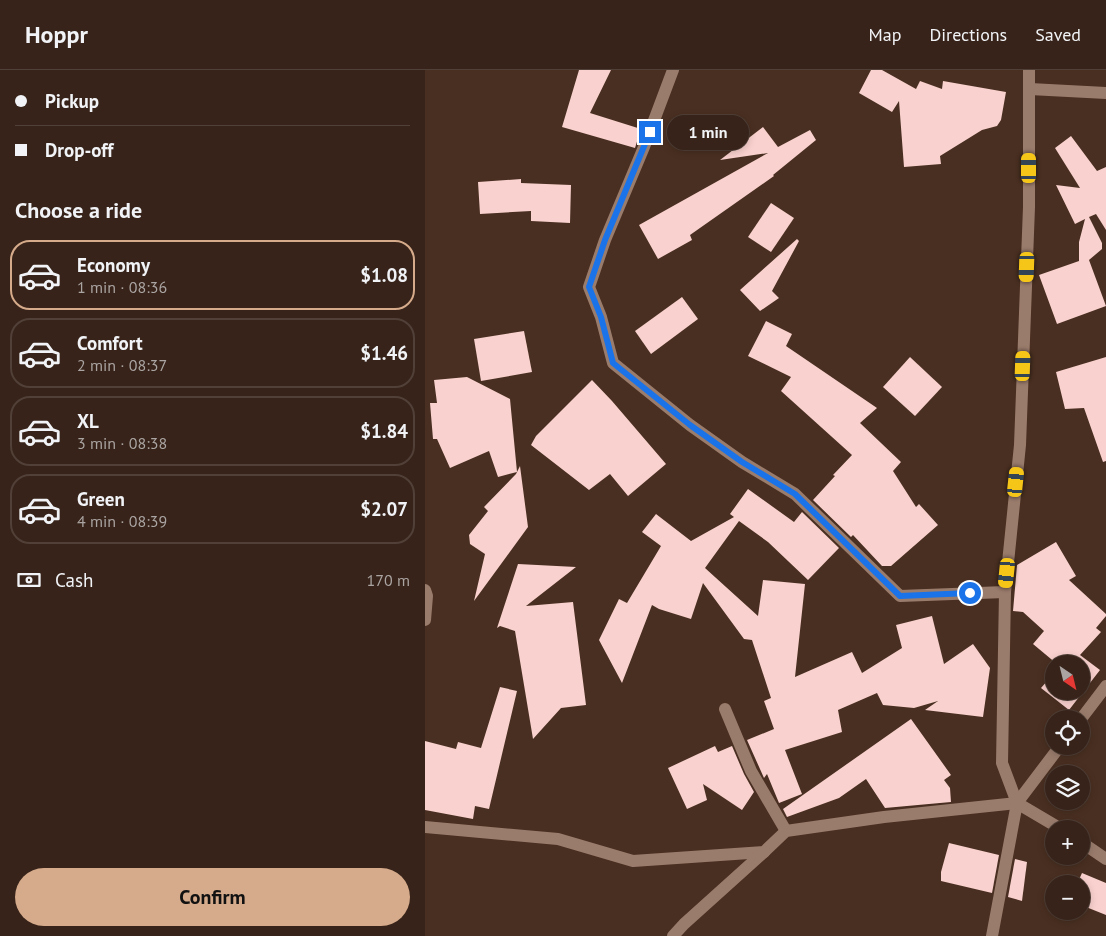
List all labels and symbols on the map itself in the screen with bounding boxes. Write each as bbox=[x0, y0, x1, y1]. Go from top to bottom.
callout: 1 min bbox=[667, 114, 750, 150]
route end bbox=[639, 121, 661, 143]
car bbox=[1021, 153, 1036, 183]
car bbox=[1018, 252, 1035, 282]
car bbox=[1014, 351, 1031, 381]
car bbox=[1006, 466, 1025, 498]
car bbox=[997, 557, 1016, 589]
route start bbox=[959, 582, 981, 604]
north arrow bbox=[1045, 655, 1090, 700]

